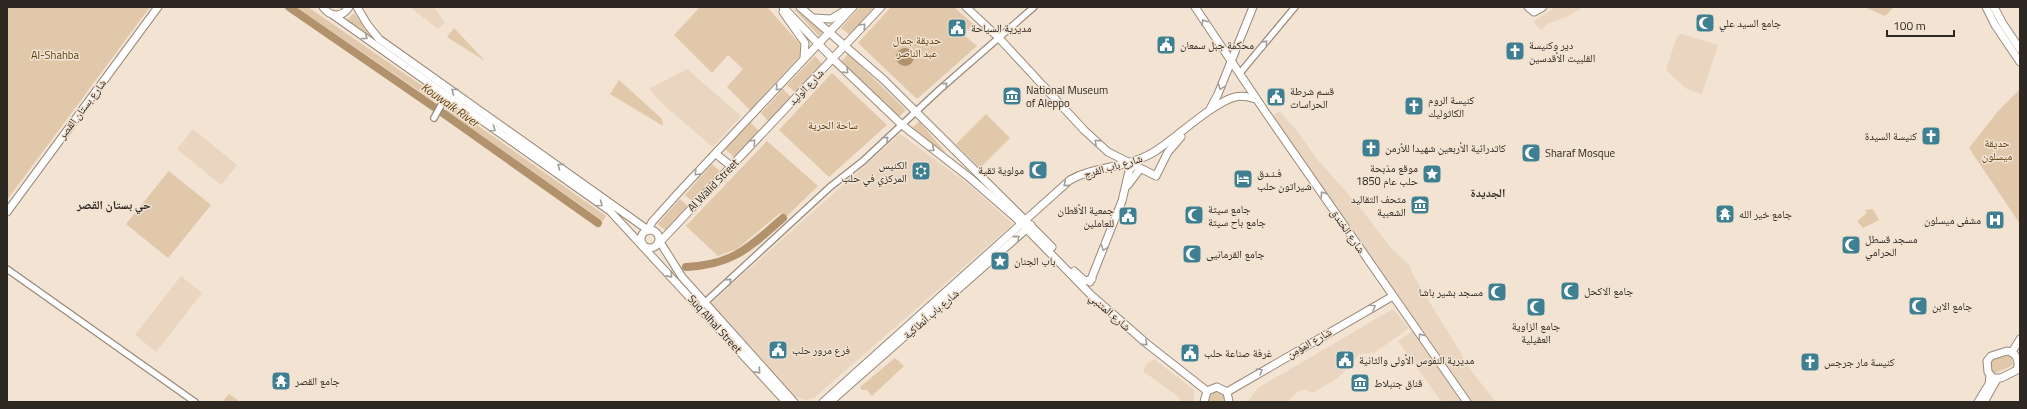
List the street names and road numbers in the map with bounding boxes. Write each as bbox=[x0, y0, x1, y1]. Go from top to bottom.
street label: شارع الوليد bbox=[785, 65, 827, 109]
street label: شارع بستان القصر bbox=[54, 76, 110, 143]
street label: شارع باب الفرج bbox=[1082, 150, 1144, 182]
street label: Al Walid Street bbox=[684, 155, 743, 215]
street label: شارع الخندق bbox=[1327, 205, 1369, 257]
street label: شارع باب أنطاكية bbox=[900, 285, 962, 343]
street label: شارع المتنبي bbox=[1085, 289, 1134, 335]
street label: Suq Alhal Street bbox=[684, 291, 746, 357]
street label: شارع المؤمن bbox=[1284, 324, 1334, 362]

